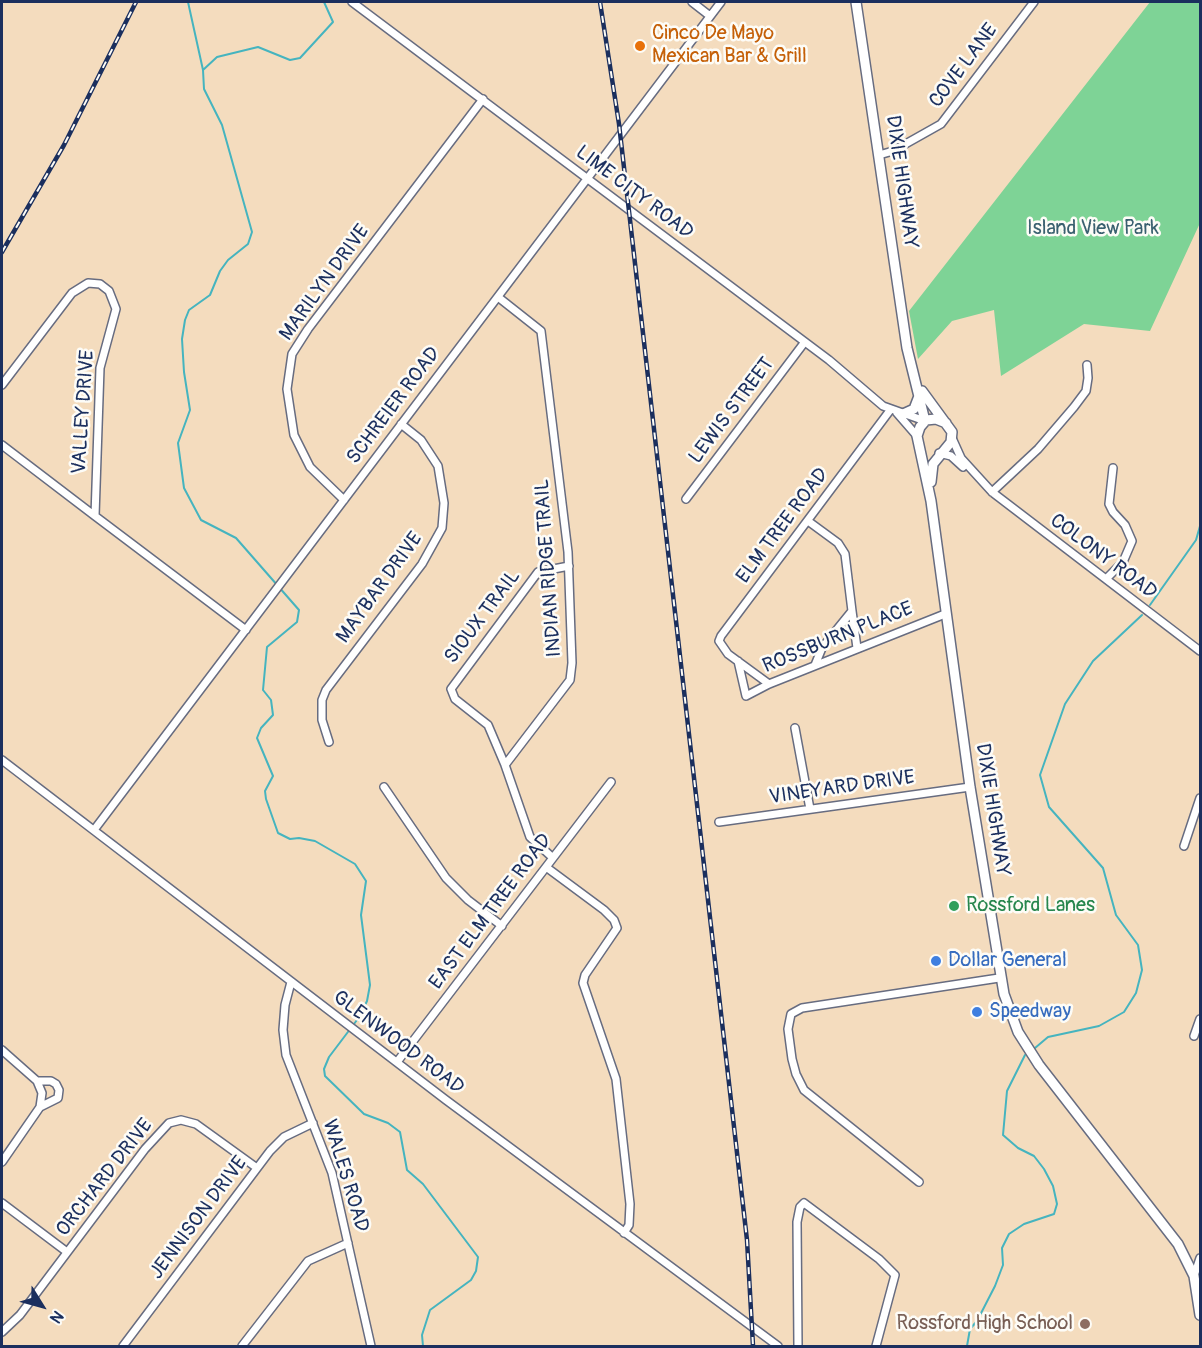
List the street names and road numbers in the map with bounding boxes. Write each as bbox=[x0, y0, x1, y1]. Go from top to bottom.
street label: COVE LANE bbox=[925, 19, 1003, 113]
street label: DIXIE HIGHWAY bbox=[880, 114, 922, 250]
street label: LIME CITY ROAD bbox=[571, 141, 697, 245]
street label: MARILYN DRIVE bbox=[275, 220, 375, 346]
street label: SCHREIER ROAD bbox=[342, 343, 446, 469]
street label: VALLEY DRIVE bbox=[68, 349, 100, 475]
street label: LEWIS STREET bbox=[684, 353, 780, 469]
street label: ELM TREE ROAD bbox=[732, 464, 834, 588]
street label: INDIAN RIDGE TRAIL bbox=[531, 478, 567, 658]
street label: COLONY ROAD bbox=[1045, 509, 1161, 605]
street label: MAYBAR DRIVE bbox=[332, 528, 428, 648]
street label: SIOUX TRAIL bbox=[440, 565, 526, 669]
street label: ROSSBURN PLACE bbox=[759, 597, 917, 679]
street label: DIXIE HIGHWAY bbox=[970, 742, 1014, 878]
street label: VINEYARD DRIVE bbox=[768, 766, 916, 810]
street label: EAST ELM TREE ROAD bbox=[425, 829, 557, 995]
street label: GLENWOOD ROAD bbox=[328, 986, 468, 1100]
street label: ORCHARD DRIVE bbox=[52, 1114, 158, 1242]
street label: WALES ROAD bbox=[317, 1117, 373, 1235]
street label: JENNISON DRIVE bbox=[145, 1152, 253, 1284]

